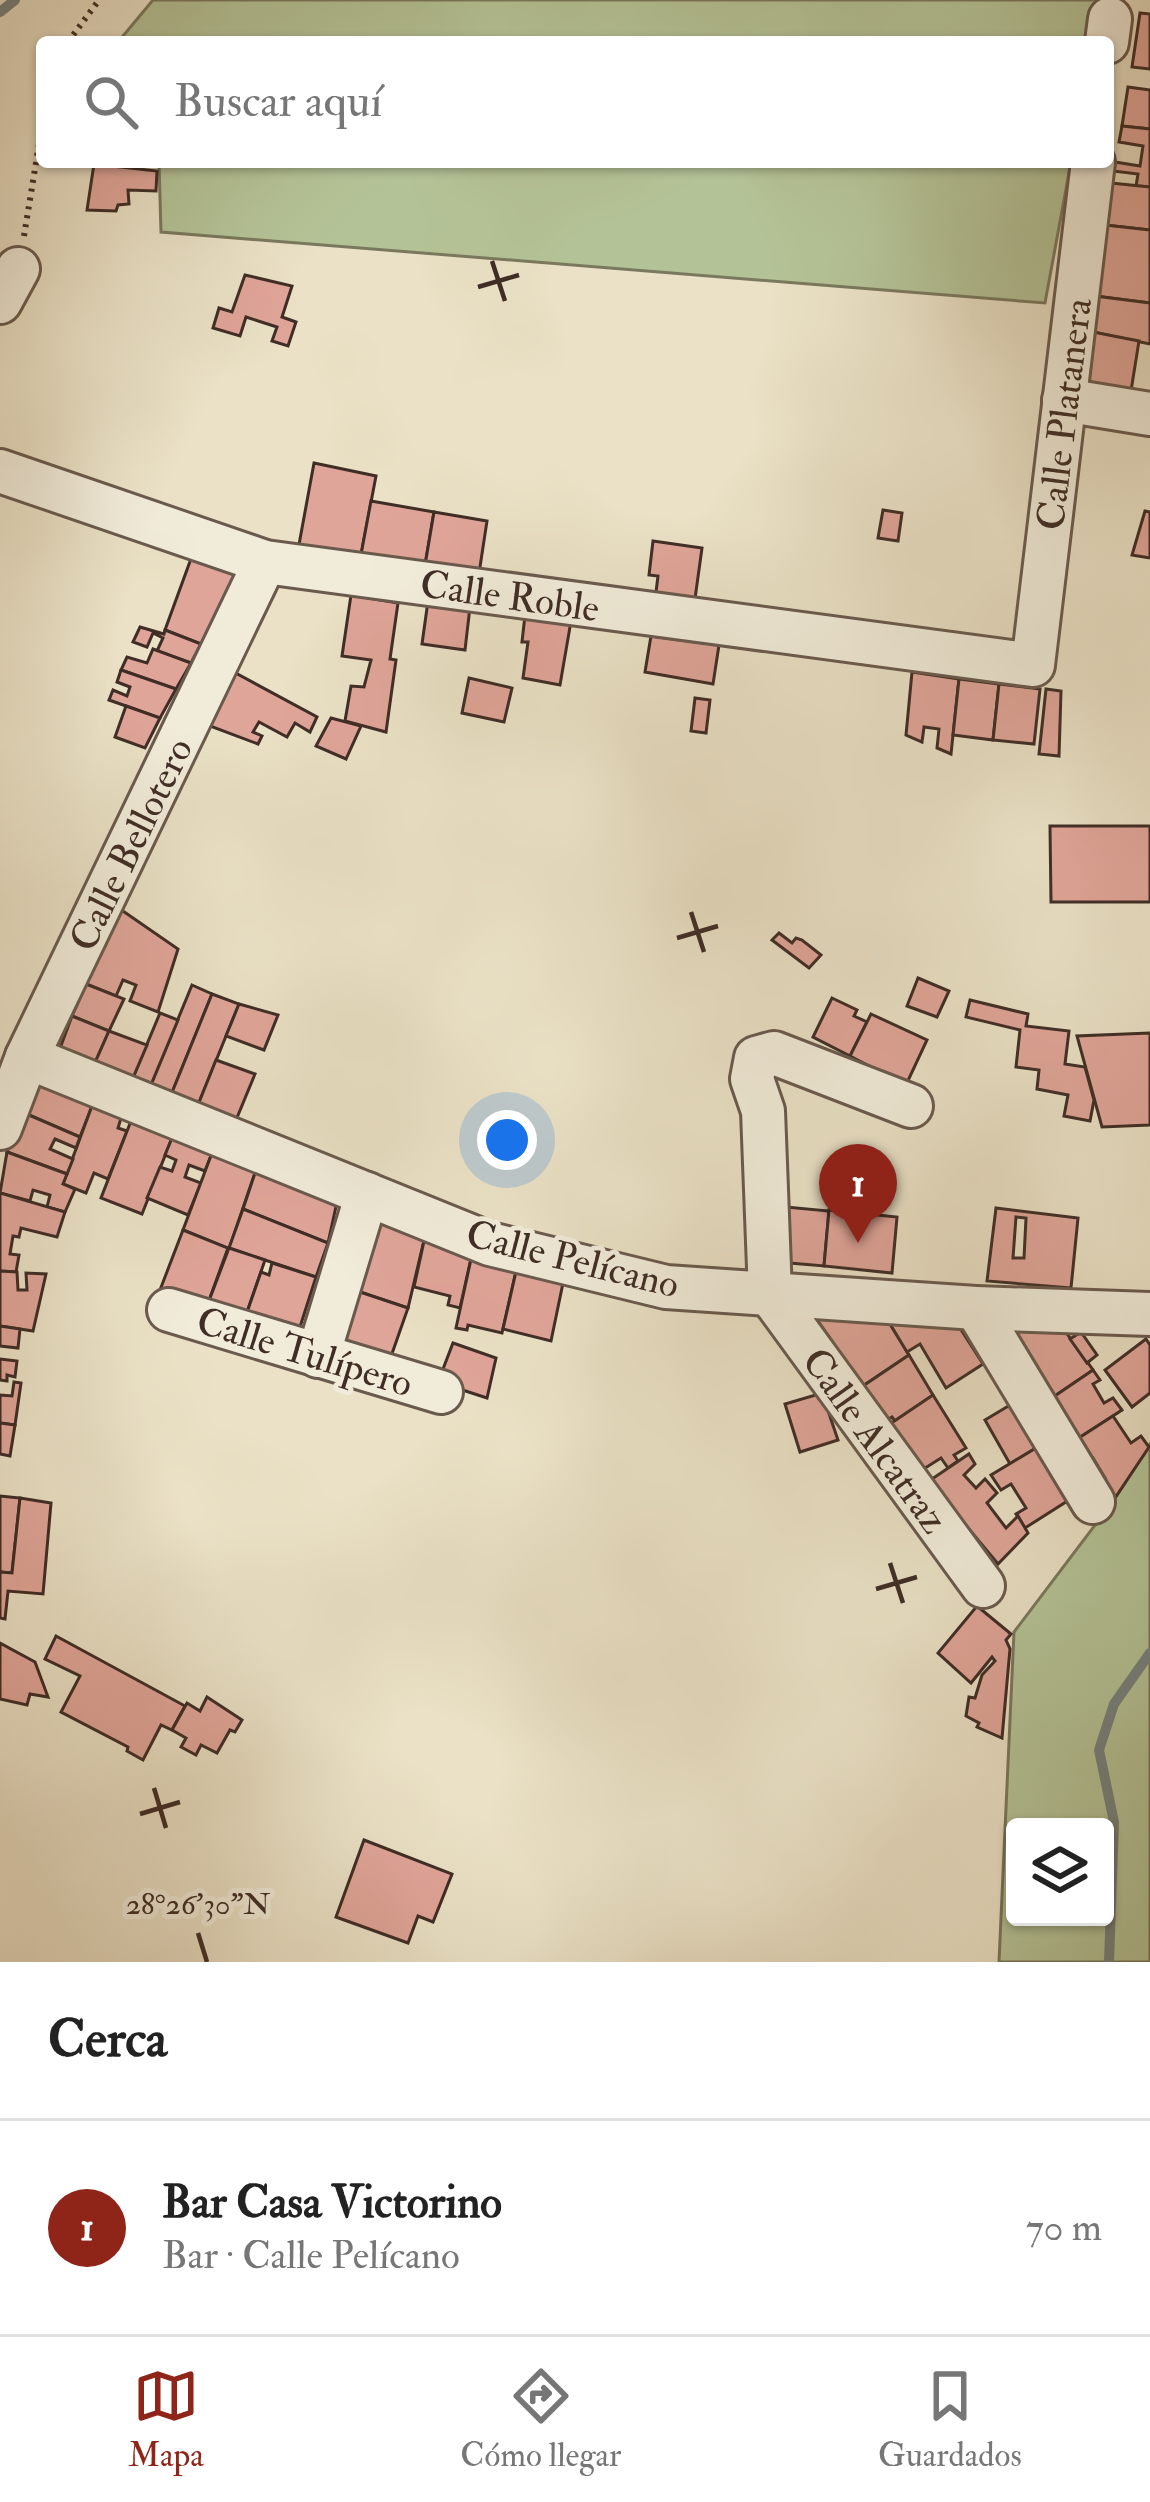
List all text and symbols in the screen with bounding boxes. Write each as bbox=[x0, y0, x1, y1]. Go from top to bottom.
search box bbox=[36, 36, 1114, 168]
icon: search bbox=[78, 69, 144, 135]
text: Buscar aquí bbox=[174, 74, 382, 130]
street label: Calle Platanera bbox=[1026, 294, 1103, 533]
street label: Calle Roble bbox=[417, 560, 602, 633]
street label: Calle Bellotero bbox=[59, 730, 204, 959]
your location bbox=[477, 1110, 537, 1170]
pin: 1 bbox=[819, 1144, 897, 1243]
street label: Calle Pelícano bbox=[461, 1209, 684, 1310]
street label: Calle Tulípero bbox=[191, 1296, 419, 1409]
street label: Calle Alcatraz bbox=[791, 1339, 959, 1543]
map controls bbox=[1006, 1818, 1114, 1926]
button: layers bbox=[1006, 1818, 1114, 1926]
text: 28°26'30"N bbox=[126, 1886, 271, 1923]
text: Cerca bbox=[48, 2008, 167, 2072]
text: Bar Casa Victorino bbox=[162, 2175, 502, 2231]
text: 1 bbox=[80, 2203, 94, 2252]
text: 70 m bbox=[1026, 2203, 1102, 2252]
text: Bar · Calle Pelícano bbox=[162, 2231, 460, 2280]
tab: Mapa bbox=[128, 2363, 204, 2476]
tab: Cómo llegar bbox=[460, 2363, 621, 2476]
tab: Guardados bbox=[878, 2363, 1022, 2476]

